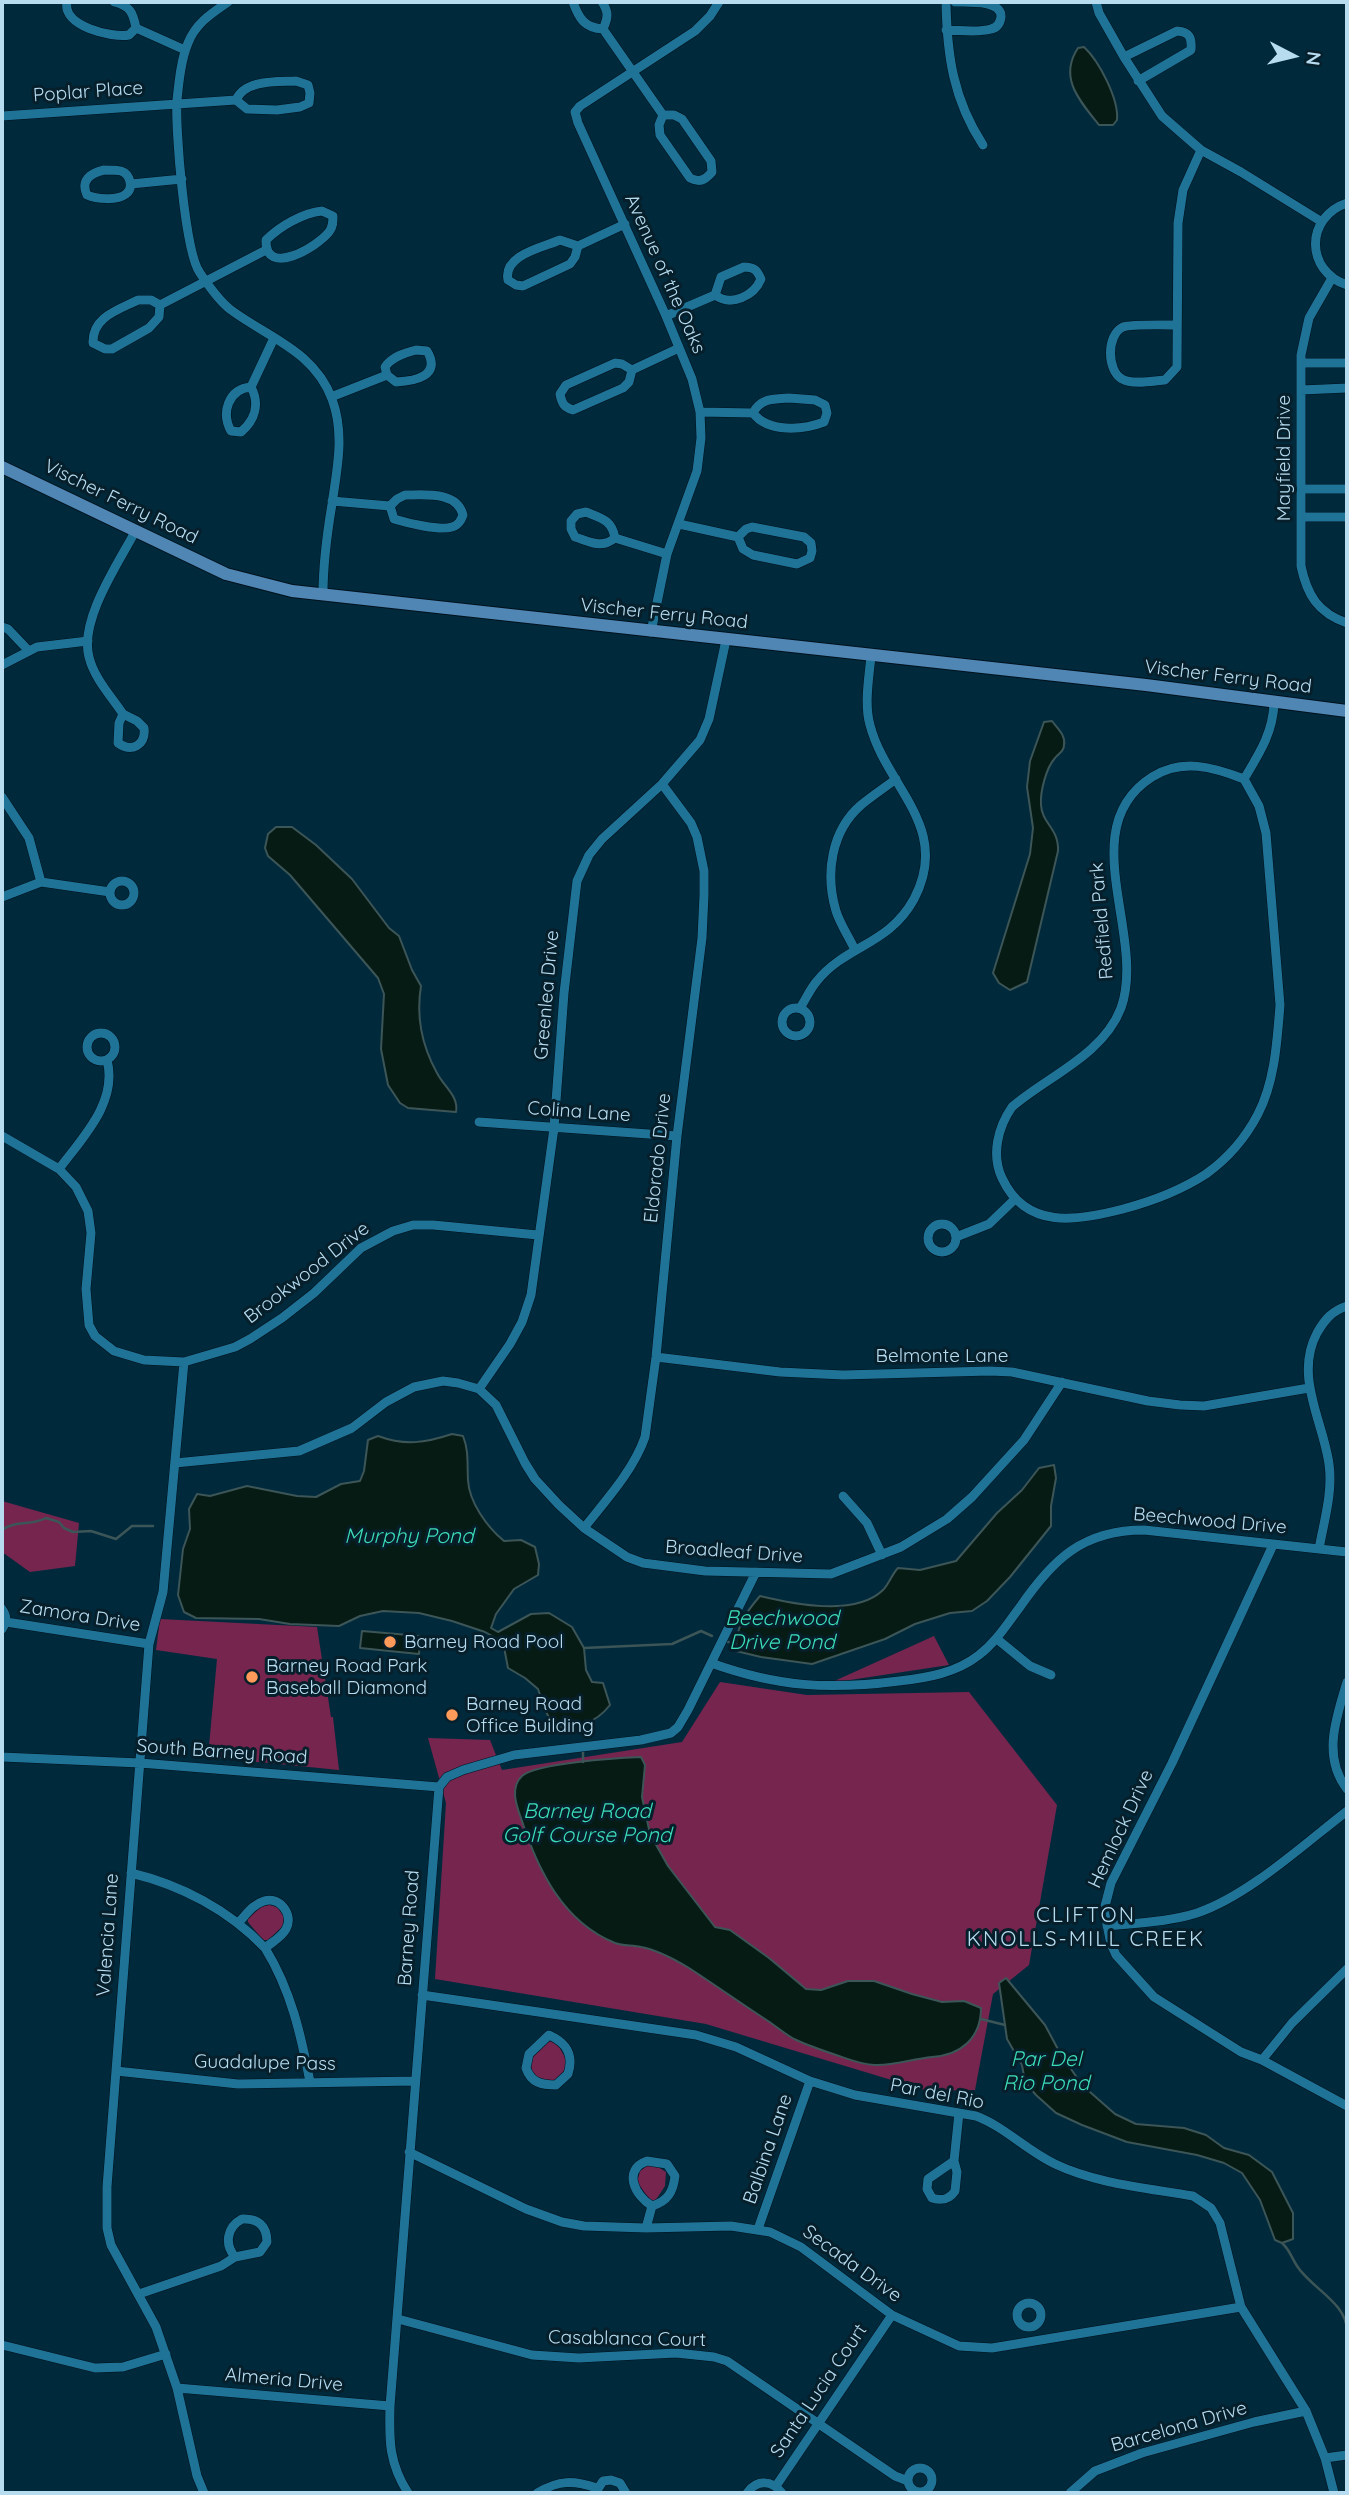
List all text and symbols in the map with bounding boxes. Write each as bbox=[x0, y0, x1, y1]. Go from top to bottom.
north arrow bbox=[1258, 21, 1328, 91]
text: N bbox=[1301, 50, 1327, 67]
street label: Poplar Place bbox=[32, 77, 144, 107]
street label: Avenue of the Oaks bbox=[620, 191, 710, 357]
street label: Mayfield Drive bbox=[1273, 395, 1295, 521]
street label: Vischer Ferry Road bbox=[40, 455, 202, 549]
street label: Vischer Ferry Road bbox=[579, 594, 749, 634]
street label: Vischer Ferry Road bbox=[1143, 655, 1313, 699]
street label: Redfield Park bbox=[1086, 861, 1118, 981]
street label: Greenlea Drive bbox=[530, 929, 564, 1061]
street label: Eldorado Drive bbox=[640, 1092, 676, 1224]
street label: Colina Lane bbox=[527, 1097, 631, 1127]
street label: Brookwood Drive bbox=[240, 1217, 374, 1329]
street label: Belmonte Lane bbox=[876, 1345, 1008, 1367]
street label: Beechwood Drive bbox=[1132, 1503, 1288, 1539]
water label: Murphy Pond bbox=[344, 1524, 474, 1550]
street label: Broadleaf Drive bbox=[664, 1536, 804, 1568]
street label: Zamora Drive bbox=[18, 1595, 142, 1637]
water label: Beechwood Drive Pond bbox=[725, 1606, 839, 1656]
place label: Barney Road Pool bbox=[404, 1631, 564, 1653]
marker: Barney Road Pool bbox=[382, 1634, 398, 1650]
place label: Barney Road Park Baseball Diamond bbox=[266, 1655, 427, 1699]
marker: Barney Road Park Baseball Diamond bbox=[244, 1669, 260, 1685]
place label: Barney Road Office Building bbox=[466, 1693, 594, 1737]
marker: Barney Road Office Building bbox=[444, 1707, 460, 1723]
street label: South Barney Road bbox=[136, 1735, 308, 1769]
street label: Hemlock Drive bbox=[1084, 1766, 1158, 1892]
water label: Barney Road Golf Course Pond bbox=[502, 1799, 672, 1849]
street label: Barney Road bbox=[394, 1869, 424, 1987]
street label: Valencia Lane bbox=[92, 1872, 124, 1998]
district label: CLIFTON KNOLLS-MILL CREEK bbox=[969, 1903, 1203, 1953]
water label: Par Del Rio Pond bbox=[1003, 2047, 1089, 2097]
street label: Guadalupe Pass bbox=[194, 2050, 336, 2076]
street label: Par del Rio bbox=[888, 2074, 986, 2114]
street label: Balbina Lane bbox=[739, 2091, 797, 2207]
street label: Secada Drive bbox=[798, 2220, 906, 2308]
street label: Santa Lucia Court bbox=[766, 2320, 872, 2462]
street label: Casablanca Court bbox=[548, 2326, 706, 2352]
street label: Almeria Drive bbox=[224, 2363, 344, 2397]
street label: Barcelona Drive bbox=[1108, 2397, 1250, 2457]

